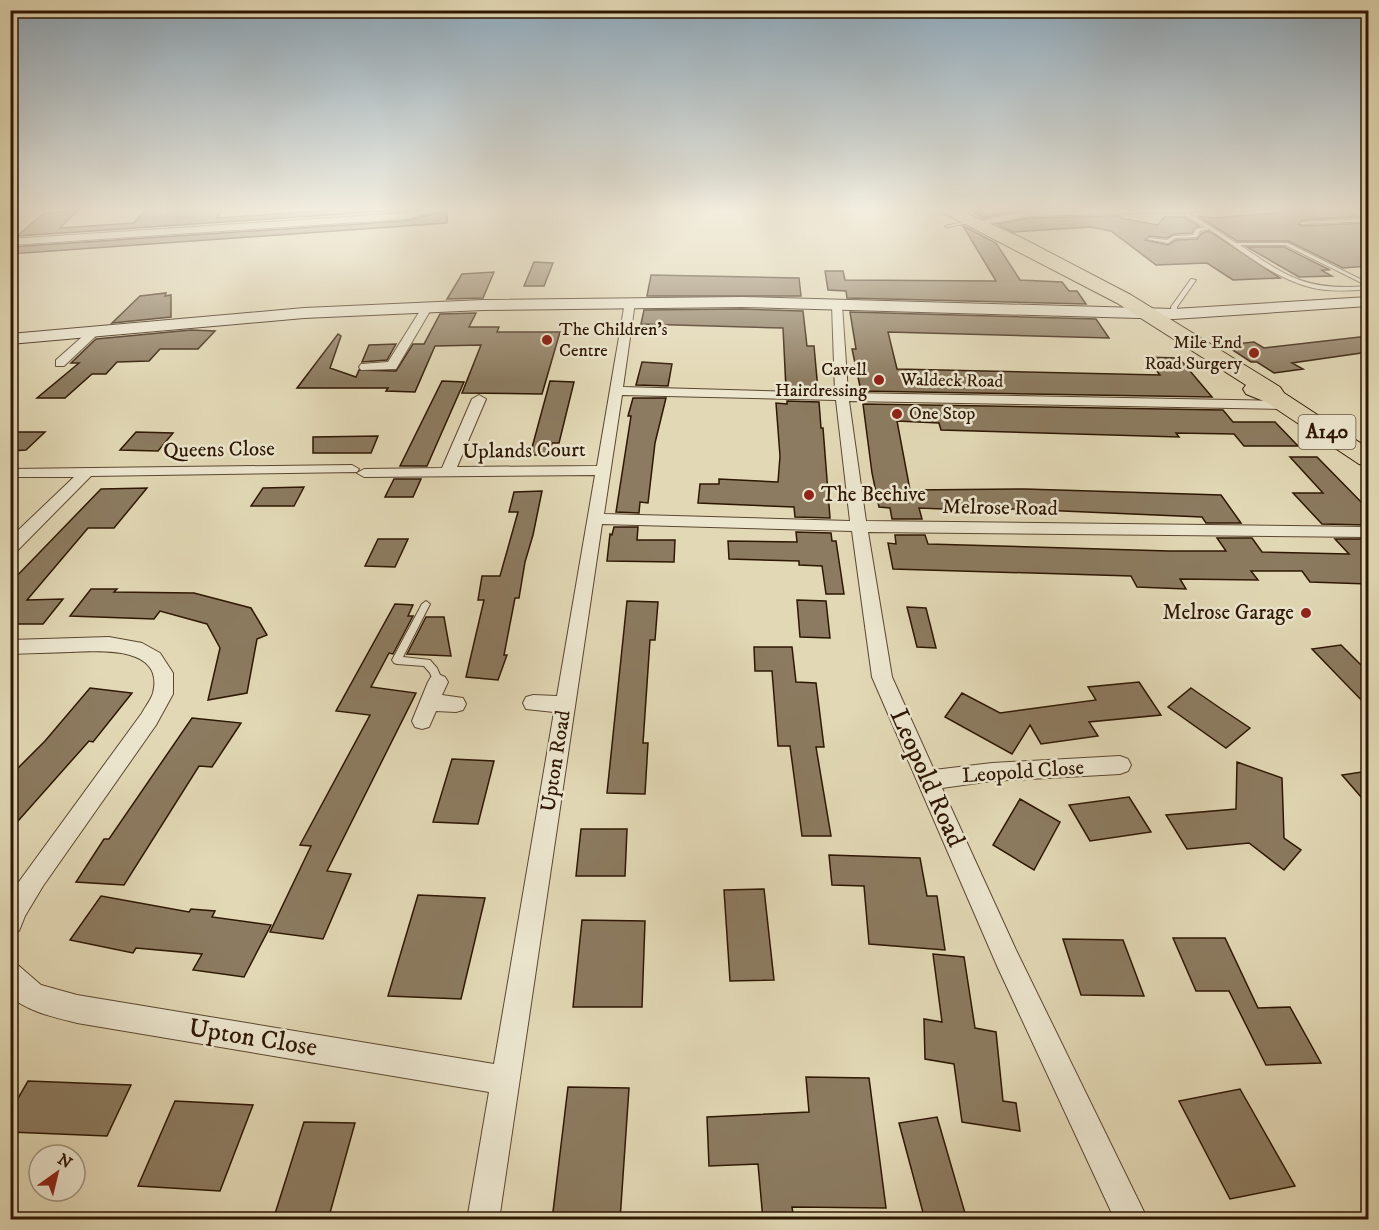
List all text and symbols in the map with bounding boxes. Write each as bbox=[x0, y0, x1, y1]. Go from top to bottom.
place label: The Children's Centre bbox=[559, 319, 668, 362]
place label: Mile End Road Surgery bbox=[1145, 332, 1242, 375]
marker: The Children's Centre bbox=[540, 333, 554, 347]
marker: Mile End Road Surgery bbox=[1247, 346, 1261, 360]
place label: Cavell Hairdressing bbox=[775, 359, 868, 402]
street label: Waldeck Road bbox=[899, 369, 1004, 393]
marker: Cavell Hairdressing bbox=[872, 373, 886, 387]
place label: One Stop bbox=[909, 403, 975, 425]
marker: One Stop bbox=[890, 407, 904, 421]
road number: A140 bbox=[1298, 415, 1356, 449]
street label: Queens Close bbox=[163, 436, 275, 464]
street label: Uplands Court bbox=[462, 437, 586, 465]
place label: The Beehive bbox=[821, 482, 926, 508]
marker: The Beehive bbox=[802, 488, 816, 502]
street label: Melrose Road bbox=[942, 494, 1059, 522]
place label: Melrose Garage bbox=[1163, 600, 1294, 626]
marker: Melrose Garage bbox=[1299, 606, 1313, 620]
street label: Leopold Road bbox=[882, 704, 972, 852]
street label: Upton Road bbox=[535, 708, 577, 814]
street label: Leopold Close bbox=[961, 755, 1085, 789]
street label: Upton Close bbox=[186, 1012, 320, 1064]
north arrow bbox=[27, 1143, 87, 1203]
text: N bbox=[54, 1149, 76, 1173]

